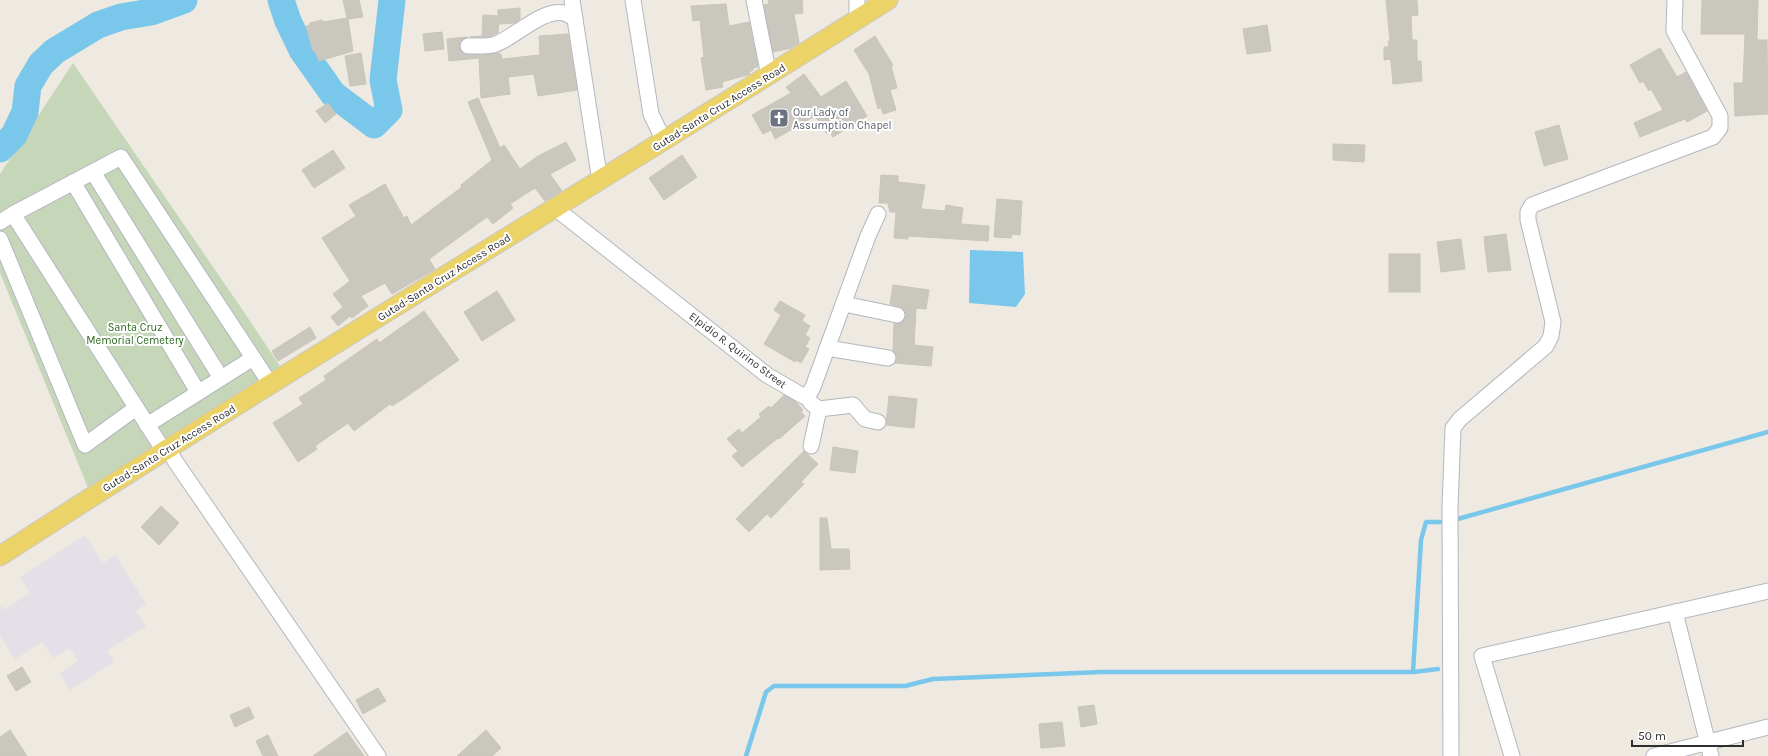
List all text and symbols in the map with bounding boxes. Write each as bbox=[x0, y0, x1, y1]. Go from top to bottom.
street label: Gutad-Santa Cruz Access Road bbox=[650, 61, 788, 154]
place label: Our Lady of Assumption Chapel bbox=[793, 106, 892, 132]
church icon: Our Lady of Assumption Chapel bbox=[768, 107, 790, 129]
street label: Gutad-Santa Cruz Access Road bbox=[375, 231, 513, 324]
street label: Elpidio R. Quirino Street bbox=[686, 310, 789, 391]
park label: Santa Cruz Memorial Cemetery bbox=[86, 321, 184, 347]
street label: Gutad-Santa Cruz Access Road bbox=[100, 402, 238, 495]
scale bar bbox=[1632, 722, 1743, 748]
text: 50 m bbox=[1638, 729, 1666, 743]

